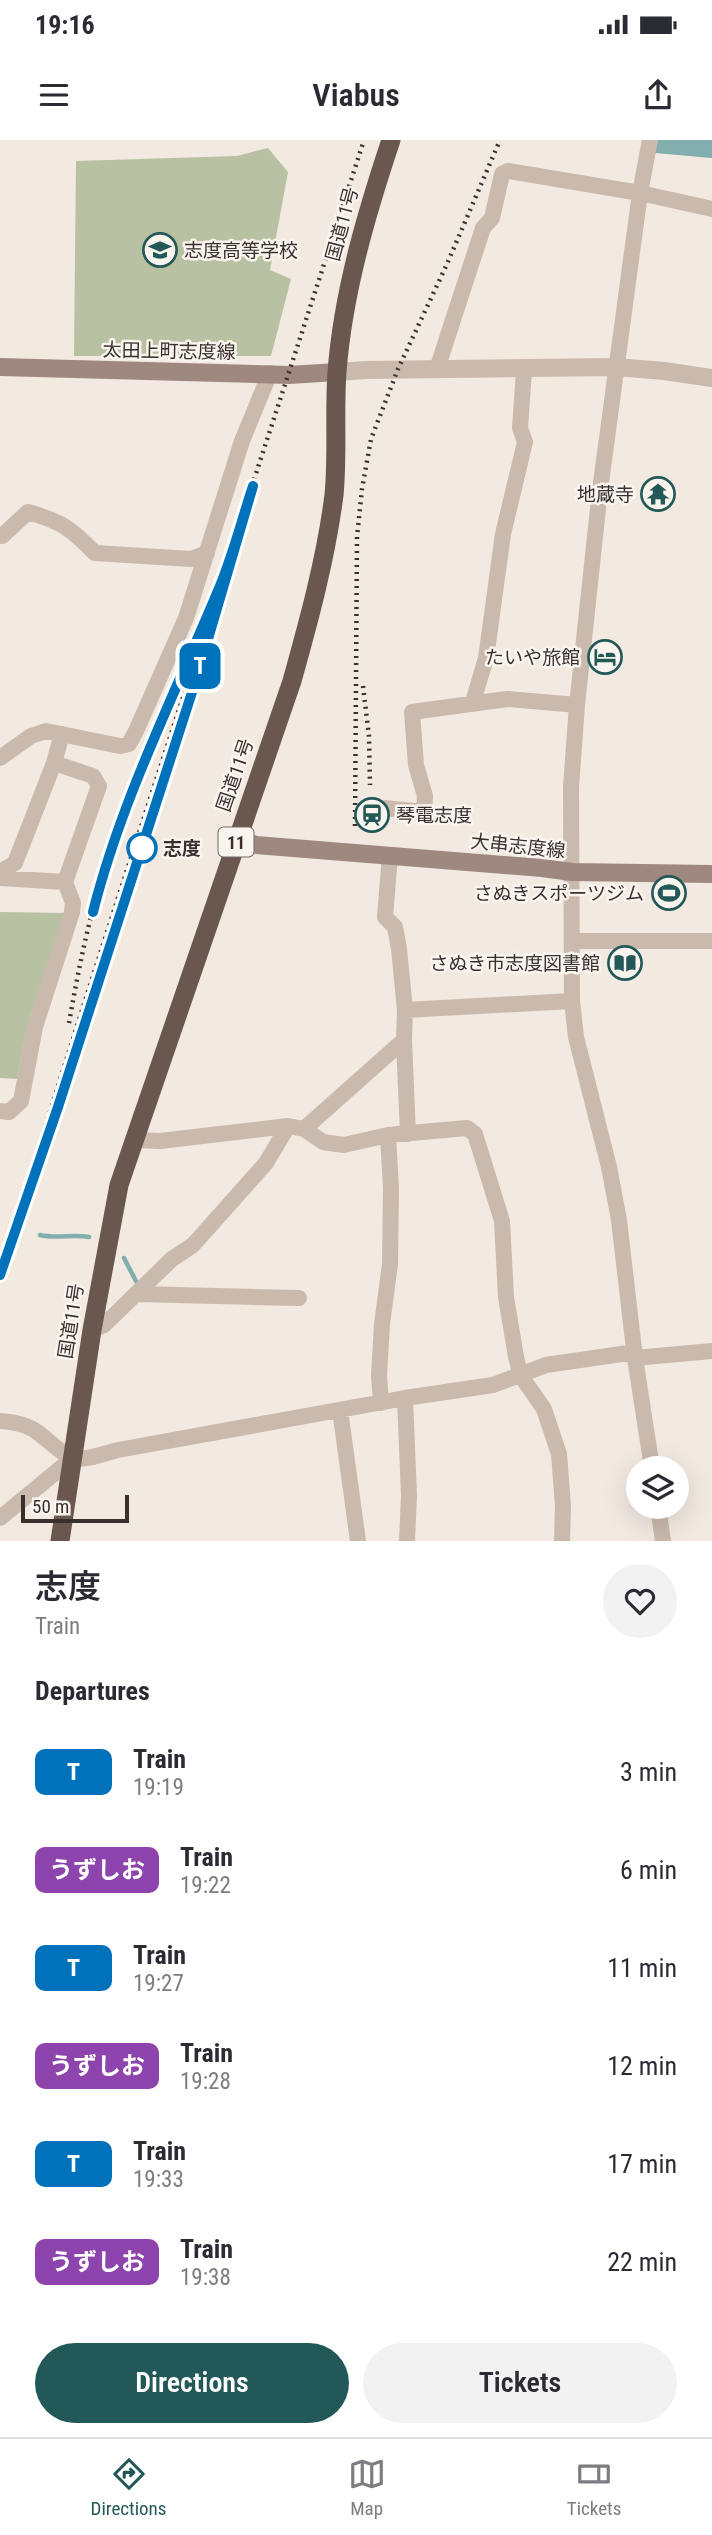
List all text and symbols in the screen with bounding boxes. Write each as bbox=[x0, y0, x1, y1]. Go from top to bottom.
text: 19:16 bbox=[35, 10, 95, 40]
icon: menu bbox=[35, 76, 73, 114]
text: Viabus bbox=[312, 76, 400, 114]
icon: share bbox=[639, 76, 677, 114]
street label: 国道11号 bbox=[321, 184, 363, 264]
school or university icon: 志度高等学校 bbox=[141, 231, 179, 269]
place label: 志度高等学校 bbox=[184, 239, 298, 262]
street label: 太田上町志度線 bbox=[102, 338, 236, 364]
temple icon: 地蔵寺 bbox=[639, 475, 677, 513]
place label: 地蔵寺 bbox=[577, 483, 634, 506]
hotel icon: たいや旅館 bbox=[586, 638, 624, 676]
line badge: T bbox=[177, 643, 223, 689]
place label: たいや旅館 bbox=[485, 646, 580, 669]
text: T bbox=[193, 652, 207, 680]
street label: 国道11号 bbox=[212, 735, 258, 815]
station icon: 琴電志度 bbox=[353, 796, 391, 834]
place label: 琴電志度 bbox=[396, 804, 472, 827]
road number: 11 bbox=[218, 828, 254, 856]
street label: 大串志度線 bbox=[470, 830, 566, 862]
marker: 志度 bbox=[127, 833, 157, 863]
place label: 志度 bbox=[163, 837, 201, 860]
sports icon: さぬきスポーツジム bbox=[650, 874, 688, 912]
place label: さぬきスポーツジム bbox=[474, 882, 644, 905]
library icon: さぬき市志度図書館 bbox=[606, 944, 644, 982]
place label: さぬき市志度図書館 bbox=[429, 952, 600, 975]
street label: 国道11号 bbox=[54, 1282, 88, 1360]
map controls bbox=[626, 1456, 689, 1519]
button: layers bbox=[626, 1456, 689, 1519]
scale bar bbox=[21, 1492, 130, 1524]
text: 50 m bbox=[32, 1495, 69, 1518]
button: heart bbox=[603, 1564, 677, 1638]
text: 志度 bbox=[35, 1567, 101, 1606]
text: Train bbox=[35, 1613, 80, 1640]
text: Departures bbox=[35, 1676, 150, 1706]
text: Train bbox=[133, 1744, 186, 1774]
text: 3 min bbox=[620, 1757, 677, 1787]
text: T bbox=[67, 1758, 80, 1786]
text: 19:19 bbox=[133, 1774, 184, 1801]
text: Train bbox=[180, 1842, 233, 1872]
text: 6 min bbox=[620, 1855, 677, 1885]
text: うずしお bbox=[49, 1856, 145, 1884]
text: 19:22 bbox=[180, 1872, 231, 1899]
text: Train bbox=[133, 1940, 186, 1970]
text: 11 min bbox=[607, 1953, 677, 1983]
text: T bbox=[67, 1954, 80, 1982]
text: 19:27 bbox=[133, 1970, 184, 1997]
text: Train bbox=[180, 2038, 233, 2068]
text: 12 min bbox=[607, 2051, 677, 2081]
text: うずしお bbox=[49, 2052, 145, 2080]
text: 19:28 bbox=[180, 2068, 231, 2095]
text: Train bbox=[133, 2136, 186, 2166]
text: 17 min bbox=[607, 2149, 677, 2179]
text: T bbox=[67, 2150, 80, 2178]
text: 19:33 bbox=[133, 2166, 184, 2193]
text: Train bbox=[180, 2234, 233, 2264]
text: 22 min bbox=[607, 2247, 677, 2277]
text: うずしお bbox=[49, 2248, 145, 2276]
text: 19:38 bbox=[180, 2264, 231, 2291]
button: Directions bbox=[35, 2343, 349, 2423]
button: Tickets bbox=[363, 2343, 677, 2423]
tab: Directions bbox=[91, 2455, 166, 2520]
tab: Map bbox=[348, 2455, 386, 2520]
tab: Tickets bbox=[567, 2455, 621, 2520]

